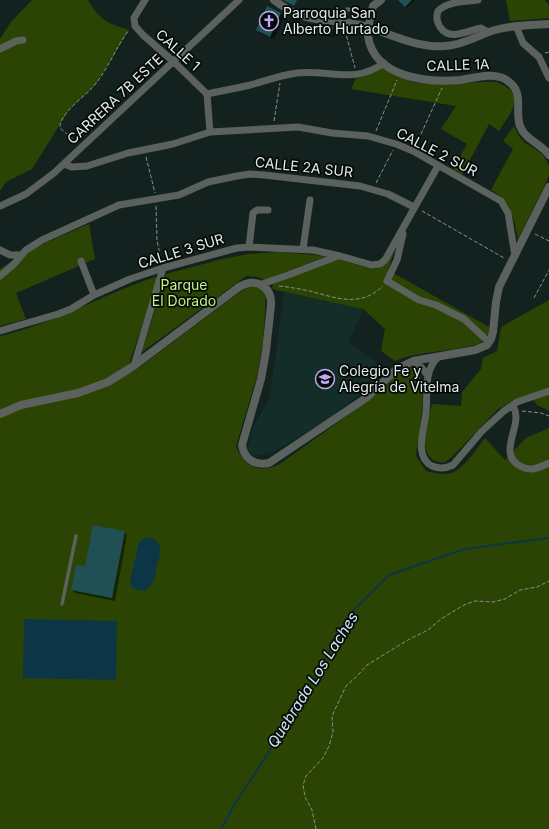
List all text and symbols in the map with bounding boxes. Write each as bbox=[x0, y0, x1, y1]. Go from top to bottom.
place label: Parroquia San Alberto Hurtado bbox=[283, 4, 389, 37]
church icon: Parroquia San Alberto Hurtado bbox=[258, 10, 280, 32]
street label: CALLE 1 bbox=[153, 25, 204, 74]
street label: CARRERA 7B ESTE bbox=[63, 50, 166, 147]
street label: CALLE 1A bbox=[426, 55, 490, 74]
street label: CALLE 2 SUR bbox=[394, 124, 481, 179]
street label: CALLE 2A SUR bbox=[254, 153, 354, 180]
street label: CALLE 3 SUR bbox=[136, 229, 226, 272]
park label: Parque El Dorado bbox=[152, 276, 216, 309]
place label: Colegio Fe y Alegría de Vitelma bbox=[339, 362, 459, 395]
school or university icon: Colegio Fe y Alegría de Vitelma bbox=[314, 368, 336, 390]
water label: Quebrada Los Laches bbox=[263, 608, 362, 751]

